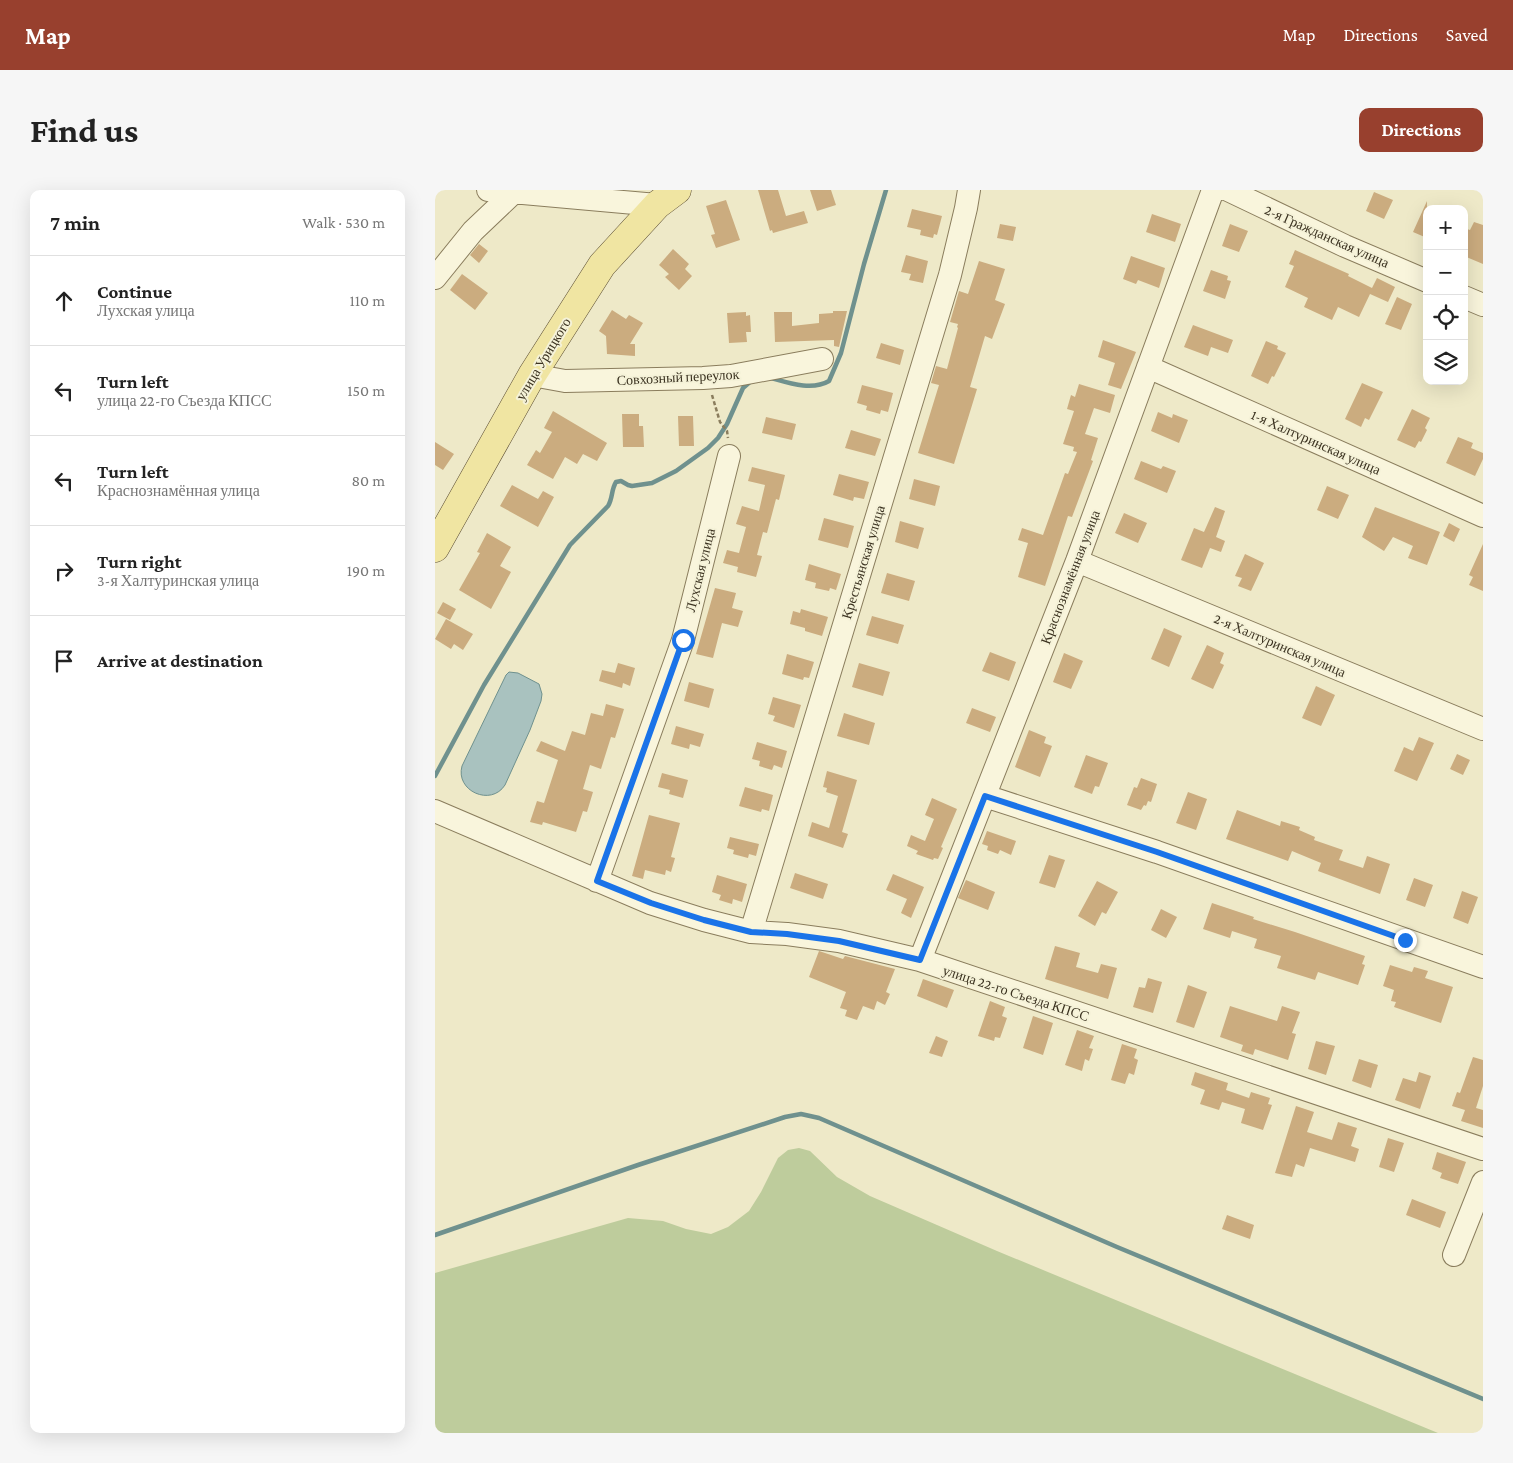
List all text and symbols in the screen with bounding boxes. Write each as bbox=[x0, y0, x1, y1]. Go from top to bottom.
text: Map bbox=[25, 22, 71, 49]
text: Map bbox=[1283, 25, 1315, 45]
text: Directions bbox=[1343, 25, 1418, 45]
text: Saved bbox=[1446, 25, 1488, 45]
button: Directions bbox=[1359, 108, 1483, 152]
text: Find us bbox=[30, 111, 138, 150]
street label: 2-я Гражданская улица bbox=[1262, 201, 1392, 271]
map controls bbox=[1423, 205, 1468, 385]
button: + bbox=[1423, 205, 1468, 250]
text: 7 min bbox=[50, 211, 100, 235]
text: Walk · 530 m bbox=[302, 214, 385, 231]
button: − bbox=[1423, 250, 1468, 295]
text: Continue bbox=[97, 281, 172, 302]
icon: ahead bbox=[50, 287, 78, 315]
text: 110 m bbox=[349, 292, 385, 309]
button: locate bbox=[1423, 295, 1468, 340]
text: Лухская улица bbox=[97, 302, 195, 319]
street label: улица Урицкого bbox=[512, 315, 574, 403]
button: layers bbox=[1423, 340, 1468, 385]
street label: Совхозный переулок bbox=[616, 366, 740, 388]
text: Turn left bbox=[97, 371, 169, 392]
icon: left bbox=[50, 377, 78, 405]
text: 150 m bbox=[347, 382, 385, 399]
text: улица 22-го Съезда КПСС bbox=[97, 392, 272, 409]
street label: 1-я Халтуринская улица bbox=[1249, 406, 1384, 478]
text: Turn left bbox=[97, 461, 169, 482]
icon: left bbox=[50, 467, 78, 495]
text: 80 m bbox=[351, 472, 385, 489]
text: Краснознамённая улица bbox=[97, 482, 260, 499]
street label: Крестьянская улица bbox=[838, 502, 888, 621]
street label: Краснознамённая улица bbox=[1037, 507, 1103, 646]
street label: Лухская улица bbox=[682, 526, 718, 613]
text: Turn right bbox=[97, 551, 182, 572]
icon: right bbox=[50, 557, 78, 585]
text: 190 m bbox=[347, 562, 385, 579]
text: 3-я Халтуринская улица bbox=[97, 572, 259, 589]
street label: 2-я Халтуринская улица bbox=[1212, 610, 1349, 680]
route start bbox=[672, 629, 695, 652]
icon: arrive bbox=[50, 647, 78, 675]
text: Arrive at destination bbox=[97, 650, 263, 671]
route end bbox=[1394, 929, 1417, 952]
street label: улица 22-го Съезда КПСС bbox=[941, 962, 1091, 1024]

